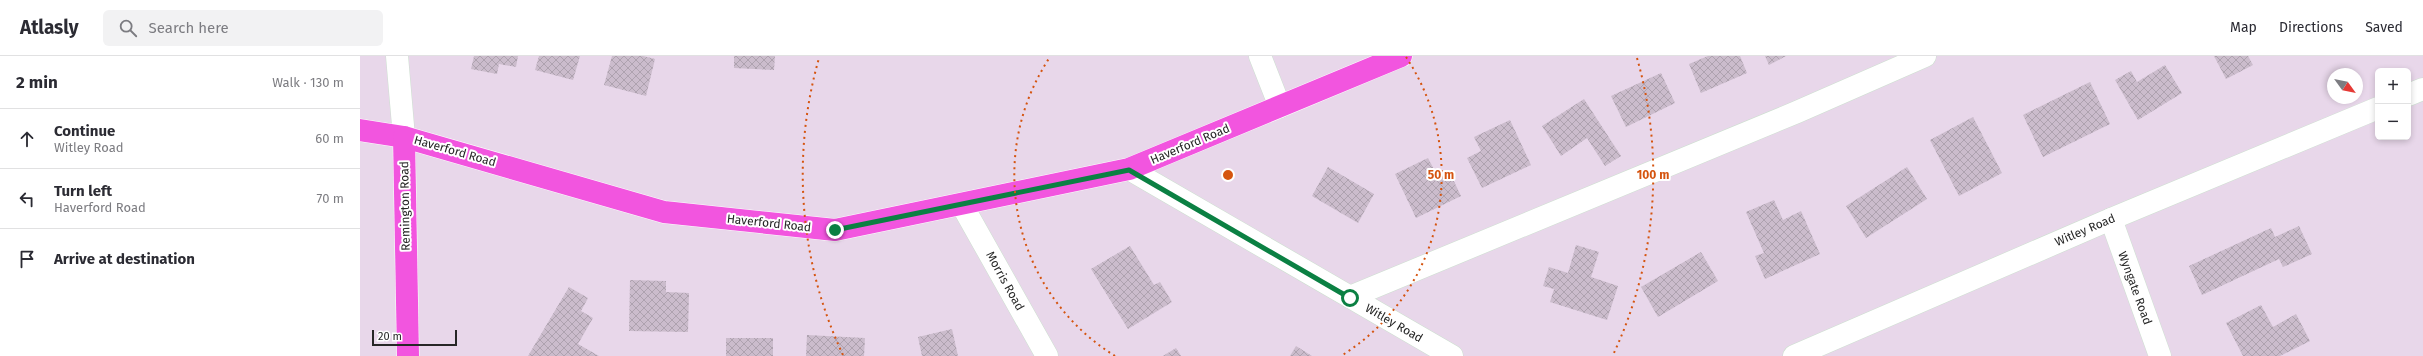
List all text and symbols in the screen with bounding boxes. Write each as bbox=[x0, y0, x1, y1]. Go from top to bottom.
search box bbox=[103, 10, 383, 46]
text: Atlasly bbox=[20, 16, 79, 39]
icon: search bbox=[117, 17, 139, 39]
text: Search here bbox=[149, 19, 229, 37]
text: Map bbox=[2230, 19, 2257, 36]
text: Directions bbox=[2279, 19, 2343, 36]
text: Saved bbox=[2365, 19, 2403, 36]
north arrow bbox=[2327, 68, 2363, 104]
map controls bbox=[2375, 68, 2411, 140]
button: + bbox=[2375, 68, 2411, 104]
text: 2 min bbox=[16, 72, 58, 93]
text: Walk · 130 m bbox=[272, 75, 344, 90]
button: − bbox=[2375, 104, 2411, 140]
street label: Haverford Road bbox=[1148, 121, 1232, 167]
text: Continue bbox=[54, 122, 115, 140]
icon: ahead bbox=[16, 128, 38, 150]
text: 60 m bbox=[315, 131, 344, 146]
street label: Haverford Road bbox=[412, 133, 498, 169]
text: Witley Road bbox=[54, 140, 124, 155]
street label: Remington Road bbox=[397, 161, 413, 251]
centre of rings bbox=[1221, 168, 1235, 182]
text: 50 m bbox=[1428, 168, 1454, 182]
text: 100 m bbox=[1637, 168, 1669, 182]
text: Turn left bbox=[54, 182, 112, 200]
icon: left bbox=[16, 188, 38, 210]
text: 70 m bbox=[317, 191, 344, 206]
text: Haverford Road bbox=[54, 200, 146, 215]
street label: Witley Road bbox=[2053, 211, 2117, 249]
street label: Haverford Road bbox=[726, 212, 812, 234]
route end bbox=[826, 221, 844, 239]
icon: arrive bbox=[16, 248, 38, 270]
street label: Morris Road bbox=[983, 249, 1027, 313]
street label: Wyngate Road bbox=[2115, 249, 2155, 327]
text: Arrive at destination bbox=[54, 250, 195, 268]
route start bbox=[1341, 289, 1359, 307]
street label: Witley Road bbox=[1363, 301, 1425, 345]
scale bar bbox=[372, 328, 457, 347]
text: 20 m bbox=[378, 330, 402, 343]

